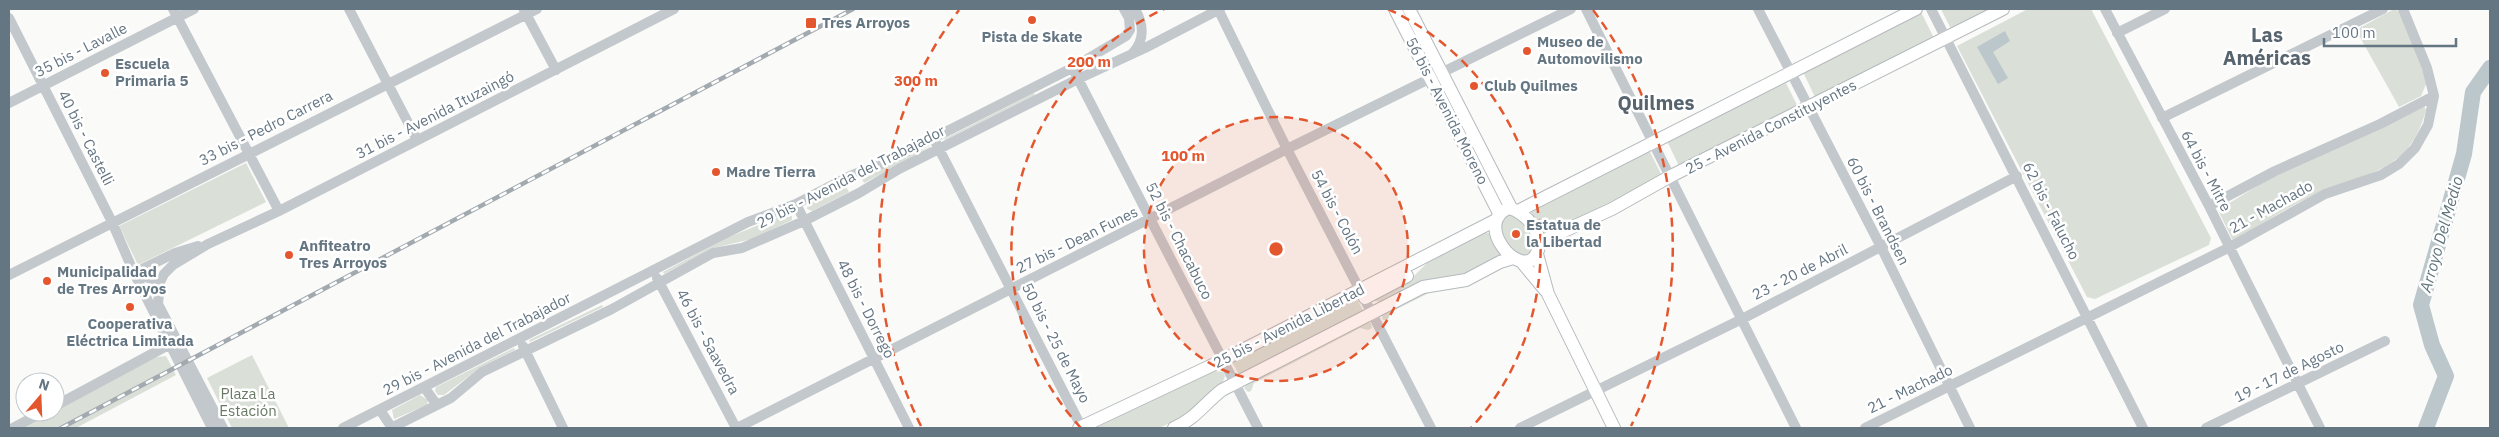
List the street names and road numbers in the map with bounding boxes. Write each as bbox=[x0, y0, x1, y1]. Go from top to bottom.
street label: 35 bis - Lavalle bbox=[31, 18, 130, 81]
street label: 56 bis - Avenida Moreno bbox=[1402, 34, 1493, 188]
street label: 31 bis - Avenida Ituzaingó bbox=[353, 66, 517, 163]
street label: 25 - Avenida Constituyentes bbox=[1682, 75, 1860, 178]
street label: 33 bis - Pedro Carrera bbox=[196, 86, 336, 169]
street label: 40 bis - Castelli bbox=[54, 87, 119, 188]
street label: 29 bis - Avenida del Trabajador bbox=[753, 120, 948, 232]
street label: 64 bis - Mitre bbox=[2177, 127, 2236, 215]
street label: 60 bis - Brandsen bbox=[1843, 153, 1914, 268]
street label: 62 bis - Falucho bbox=[2019, 159, 2084, 263]
street label: 54 bis - Colón bbox=[1307, 166, 1368, 257]
street label: 21 - Machado bbox=[2226, 176, 2316, 237]
street label: 52 bis - Chacabuco bbox=[1142, 179, 1217, 302]
street label: 27 bis - Dean Funes bbox=[1013, 202, 1141, 277]
street label: 23 - 20 de Abril bbox=[1749, 239, 1851, 304]
street label: 48 bis - Dorrego bbox=[833, 256, 899, 361]
street label: 25 bis - Avenida Libertad bbox=[1210, 279, 1368, 372]
street label: 50 bis - 25 de Mayo bbox=[1018, 280, 1095, 406]
street label: 46 bis - Saavedra bbox=[673, 286, 744, 398]
street label: 29 bis - Avenida del Trabajador bbox=[379, 287, 574, 399]
street label: 19 - 17 de Agosto bbox=[2231, 337, 2347, 406]
street label: 21 - Machado bbox=[1864, 360, 1955, 417]

